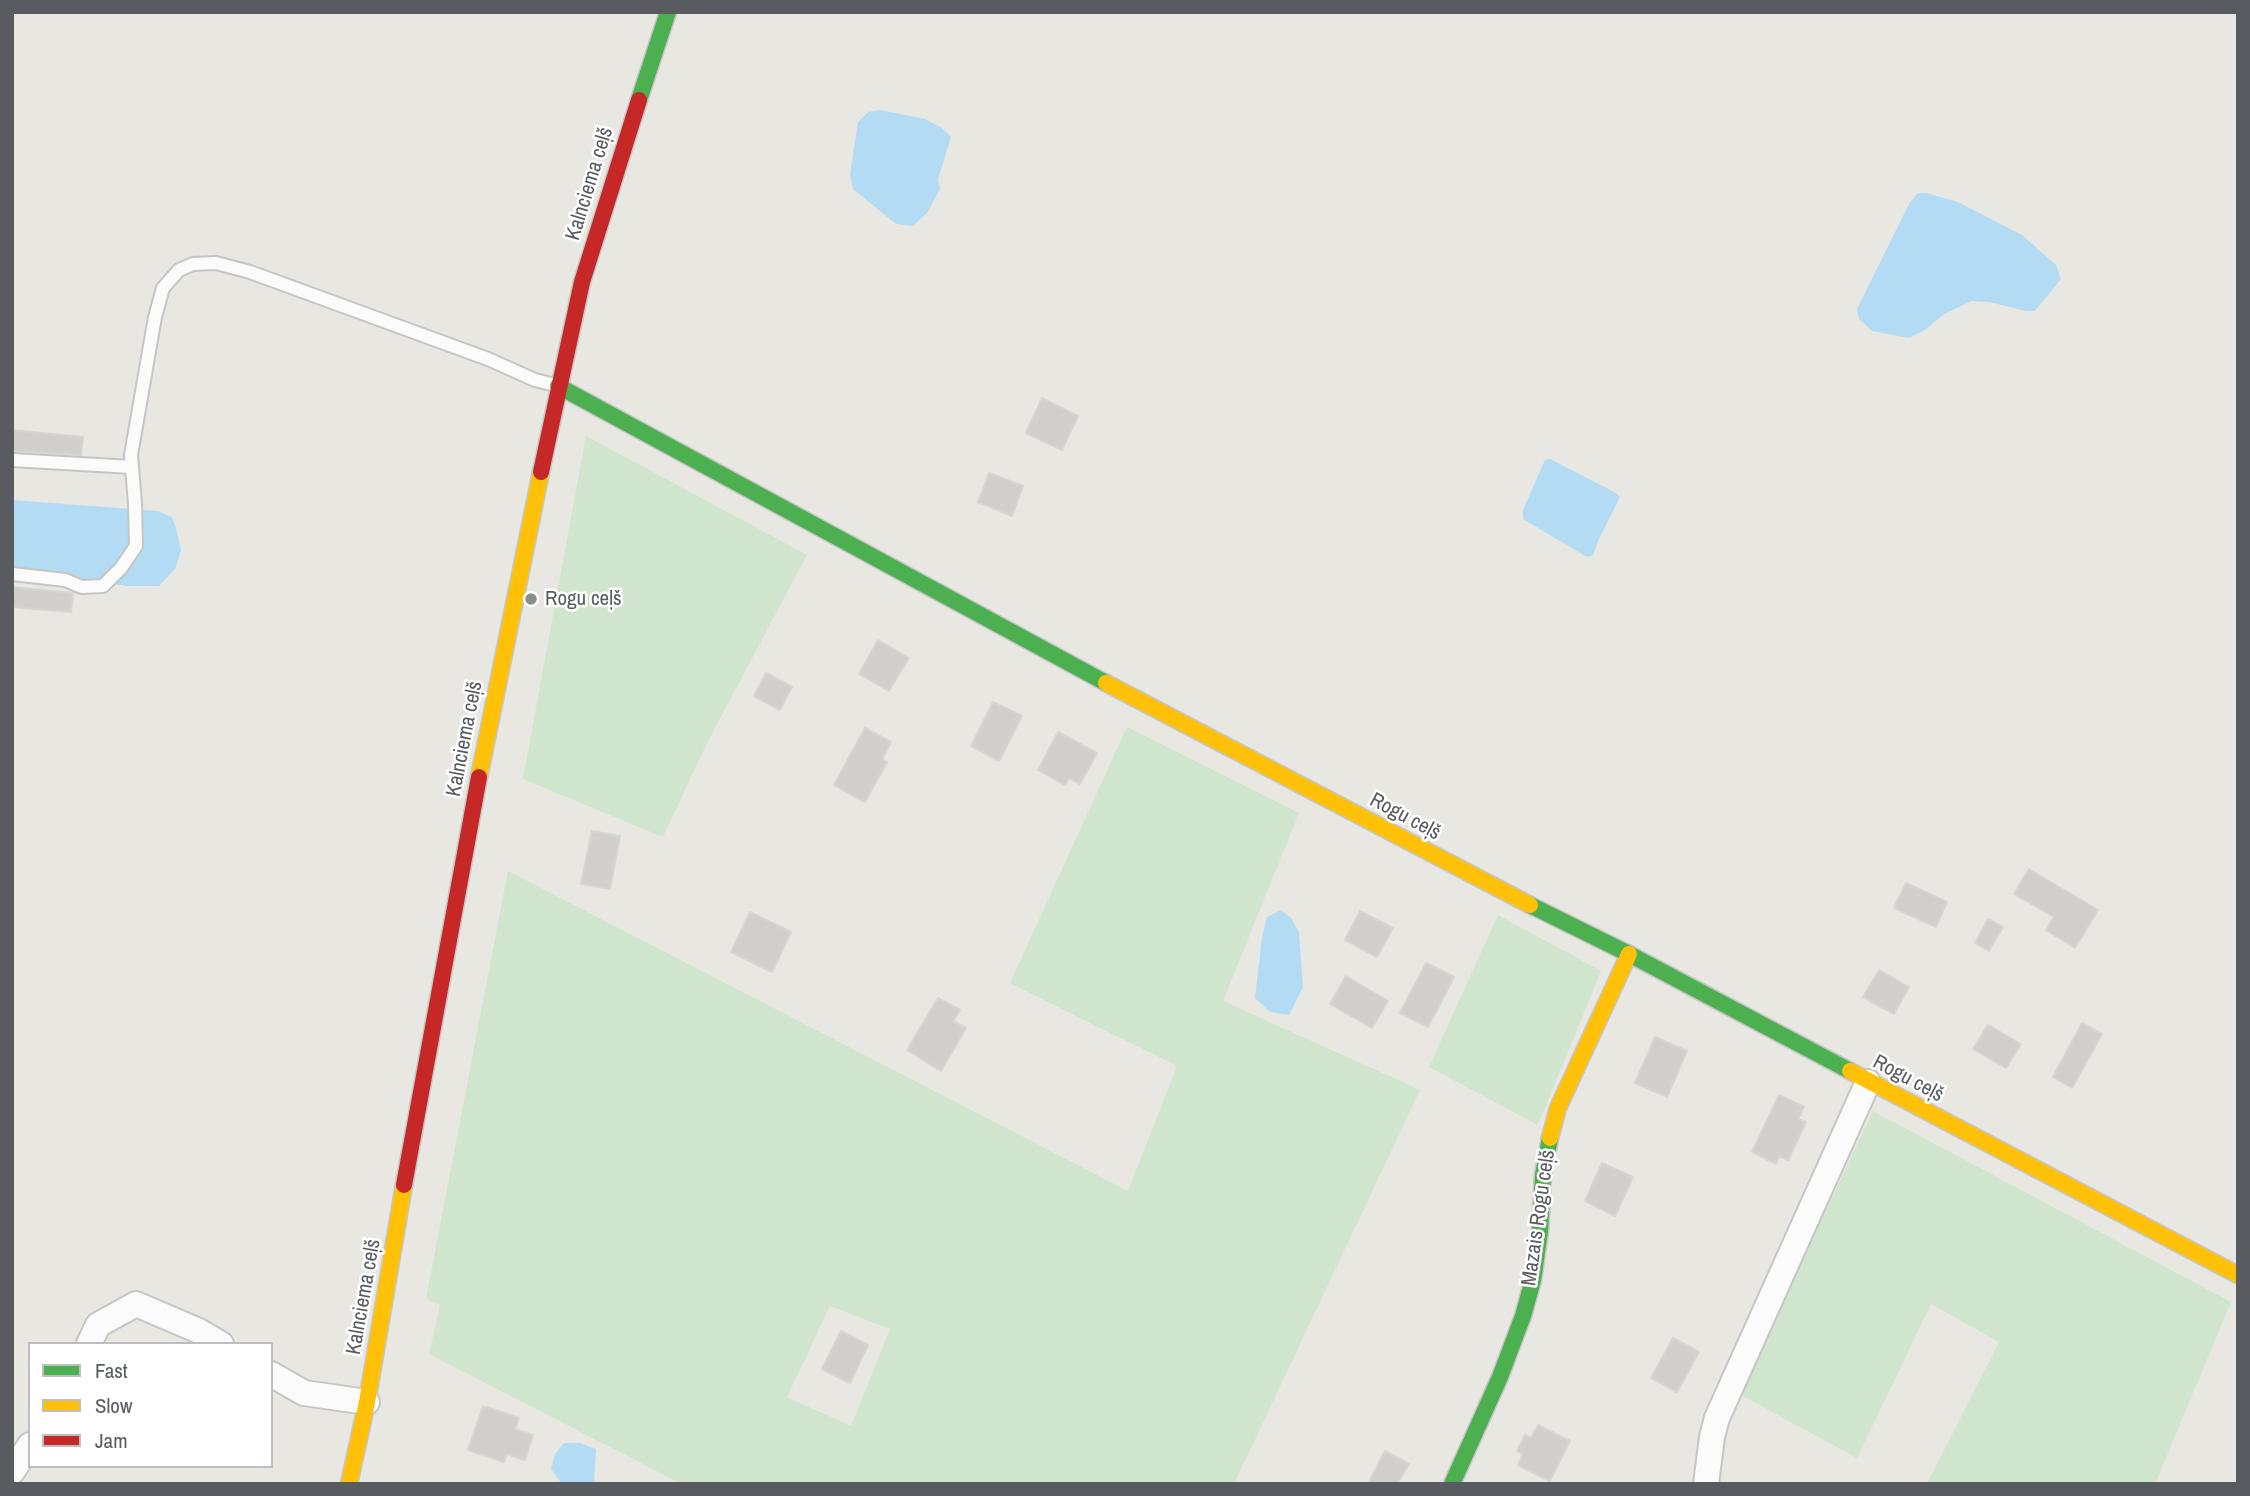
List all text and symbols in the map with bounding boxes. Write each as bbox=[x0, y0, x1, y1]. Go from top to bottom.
street label: Kalnciema ceļš bbox=[561, 124, 619, 244]
place label: Rogu ceļš bbox=[545, 586, 622, 612]
marker: Rogu ceļš bbox=[523, 591, 539, 607]
street label: Kalnciema ceļš bbox=[441, 679, 489, 799]
street label: Rogu ceļš bbox=[1365, 788, 1445, 846]
street label: Rogu ceļš bbox=[1868, 1050, 1948, 1108]
street label: Mazais Rogu ceļš bbox=[1517, 1148, 1561, 1288]
street label: Kalnciema ceļš bbox=[341, 1237, 387, 1357]
legend bbox=[28, 1342, 273, 1468]
text: Fast bbox=[95, 1356, 128, 1385]
text: Slow bbox=[95, 1391, 132, 1420]
text: Jam bbox=[95, 1426, 128, 1455]

